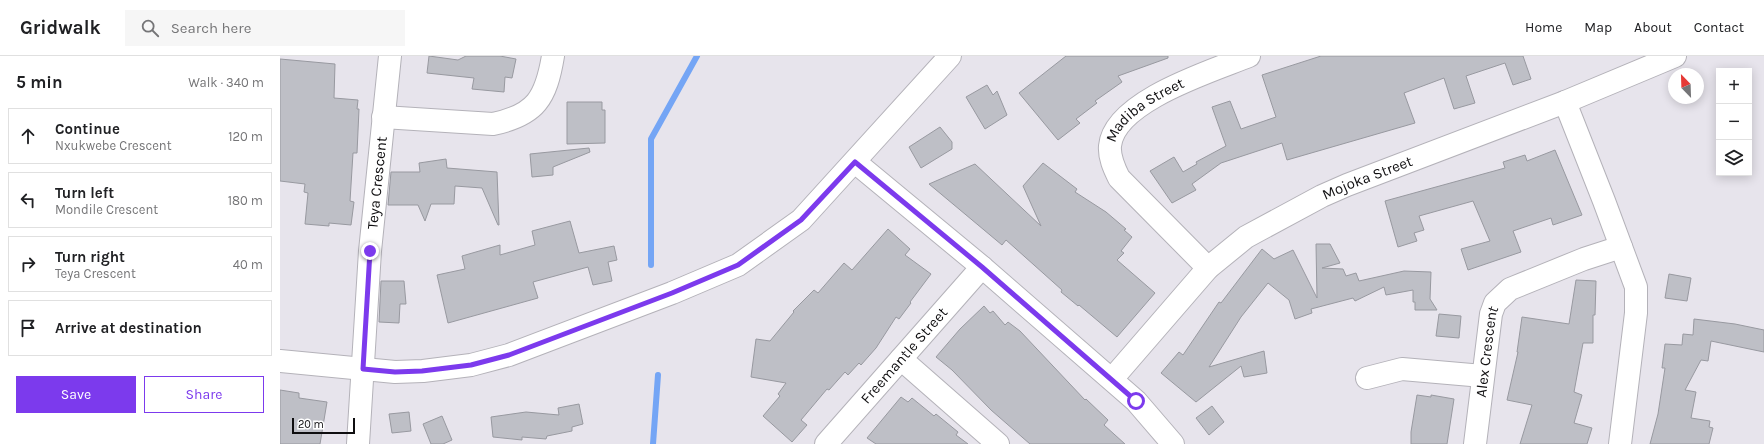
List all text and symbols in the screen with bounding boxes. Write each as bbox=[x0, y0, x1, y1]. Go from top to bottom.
search box bbox=[125, 10, 405, 46]
text: Gridwalk bbox=[20, 17, 101, 39]
icon: search bbox=[139, 17, 161, 39]
text: Search here bbox=[171, 19, 251, 37]
text: Home bbox=[1525, 19, 1562, 36]
text: Map bbox=[1584, 19, 1612, 36]
text: About bbox=[1634, 19, 1672, 36]
text: Contact bbox=[1694, 19, 1744, 36]
north arrow bbox=[1668, 68, 1704, 104]
map controls bbox=[1716, 68, 1752, 176]
button: + bbox=[1716, 68, 1752, 104]
text: 5 min bbox=[16, 72, 63, 92]
street label: Madiba Street bbox=[1102, 74, 1187, 145]
text: Walk · 340 m bbox=[188, 75, 264, 90]
button: − bbox=[1716, 104, 1752, 140]
text: Continue bbox=[55, 120, 120, 138]
icon: ahead bbox=[17, 125, 39, 147]
text: 120 m bbox=[228, 129, 263, 144]
street label: Teya Crescent bbox=[363, 135, 391, 230]
text: Nxukwebe Crescent bbox=[55, 138, 172, 153]
button: layers bbox=[1716, 140, 1752, 176]
street label: Mojoka Street bbox=[1319, 152, 1415, 204]
text: Turn left bbox=[55, 184, 114, 202]
icon: left bbox=[17, 189, 39, 211]
text: 180 m bbox=[228, 193, 263, 208]
text: Mondile Crescent bbox=[55, 202, 158, 217]
route end bbox=[361, 242, 379, 260]
text: Turn right bbox=[55, 248, 125, 266]
icon: right bbox=[17, 253, 39, 275]
text: 40 m bbox=[233, 257, 263, 272]
text: Teya Crescent bbox=[55, 266, 136, 281]
street label: Freemantle Street bbox=[857, 303, 951, 407]
street label: Alex Crescent bbox=[1472, 303, 1502, 399]
icon: arrive bbox=[17, 317, 39, 339]
text: Arrive at destination bbox=[55, 319, 202, 337]
button: Save bbox=[16, 376, 136, 413]
button: Share bbox=[144, 376, 264, 413]
route start bbox=[1127, 392, 1145, 410]
scale bar bbox=[292, 416, 355, 435]
text: 20 m bbox=[298, 418, 324, 431]

